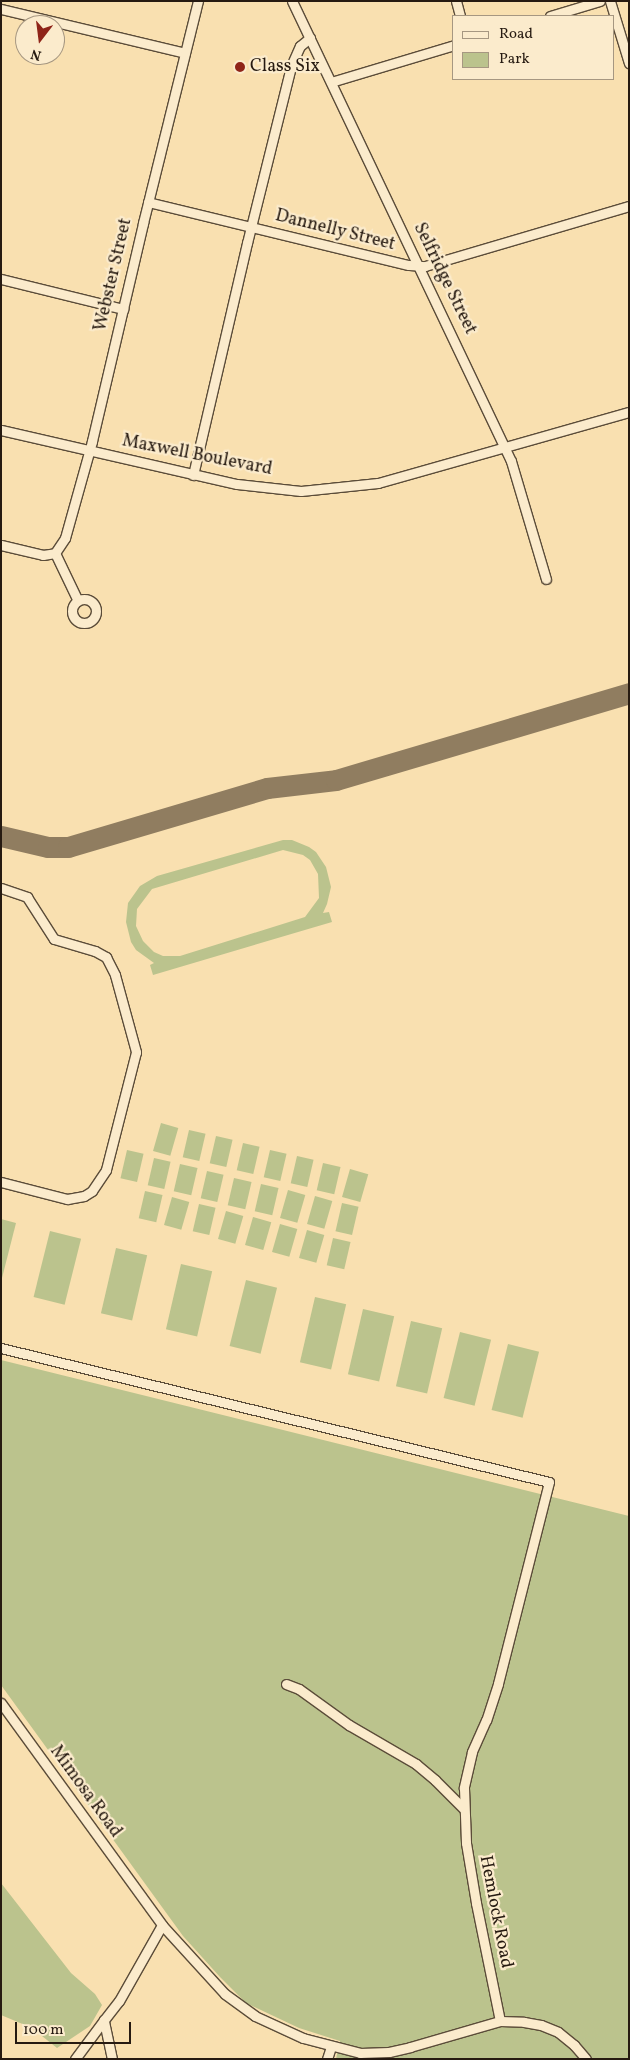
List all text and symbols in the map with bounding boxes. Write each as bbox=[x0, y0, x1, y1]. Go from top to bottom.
north arrow bbox=[15, 15, 65, 65]
legend bbox=[452, 15, 615, 80]
text: Road bbox=[499, 24, 533, 45]
text: N bbox=[29, 44, 44, 65]
text: Park bbox=[499, 49, 530, 70]
place label: Class Six bbox=[250, 56, 320, 78]
marker: Class Six bbox=[234, 61, 246, 73]
street label: Dannelly Street bbox=[273, 206, 397, 256]
street label: Webster Street bbox=[90, 216, 138, 334]
street label: Selfridge Street bbox=[408, 220, 480, 338]
street label: Maxwell Boulevard bbox=[120, 431, 274, 481]
street label: Mimosa Road bbox=[44, 1742, 126, 1842]
street label: Hemlock Road bbox=[473, 1854, 517, 1970]
scale bar bbox=[18, 2012, 134, 2044]
text: 100 m bbox=[23, 2020, 63, 2041]

